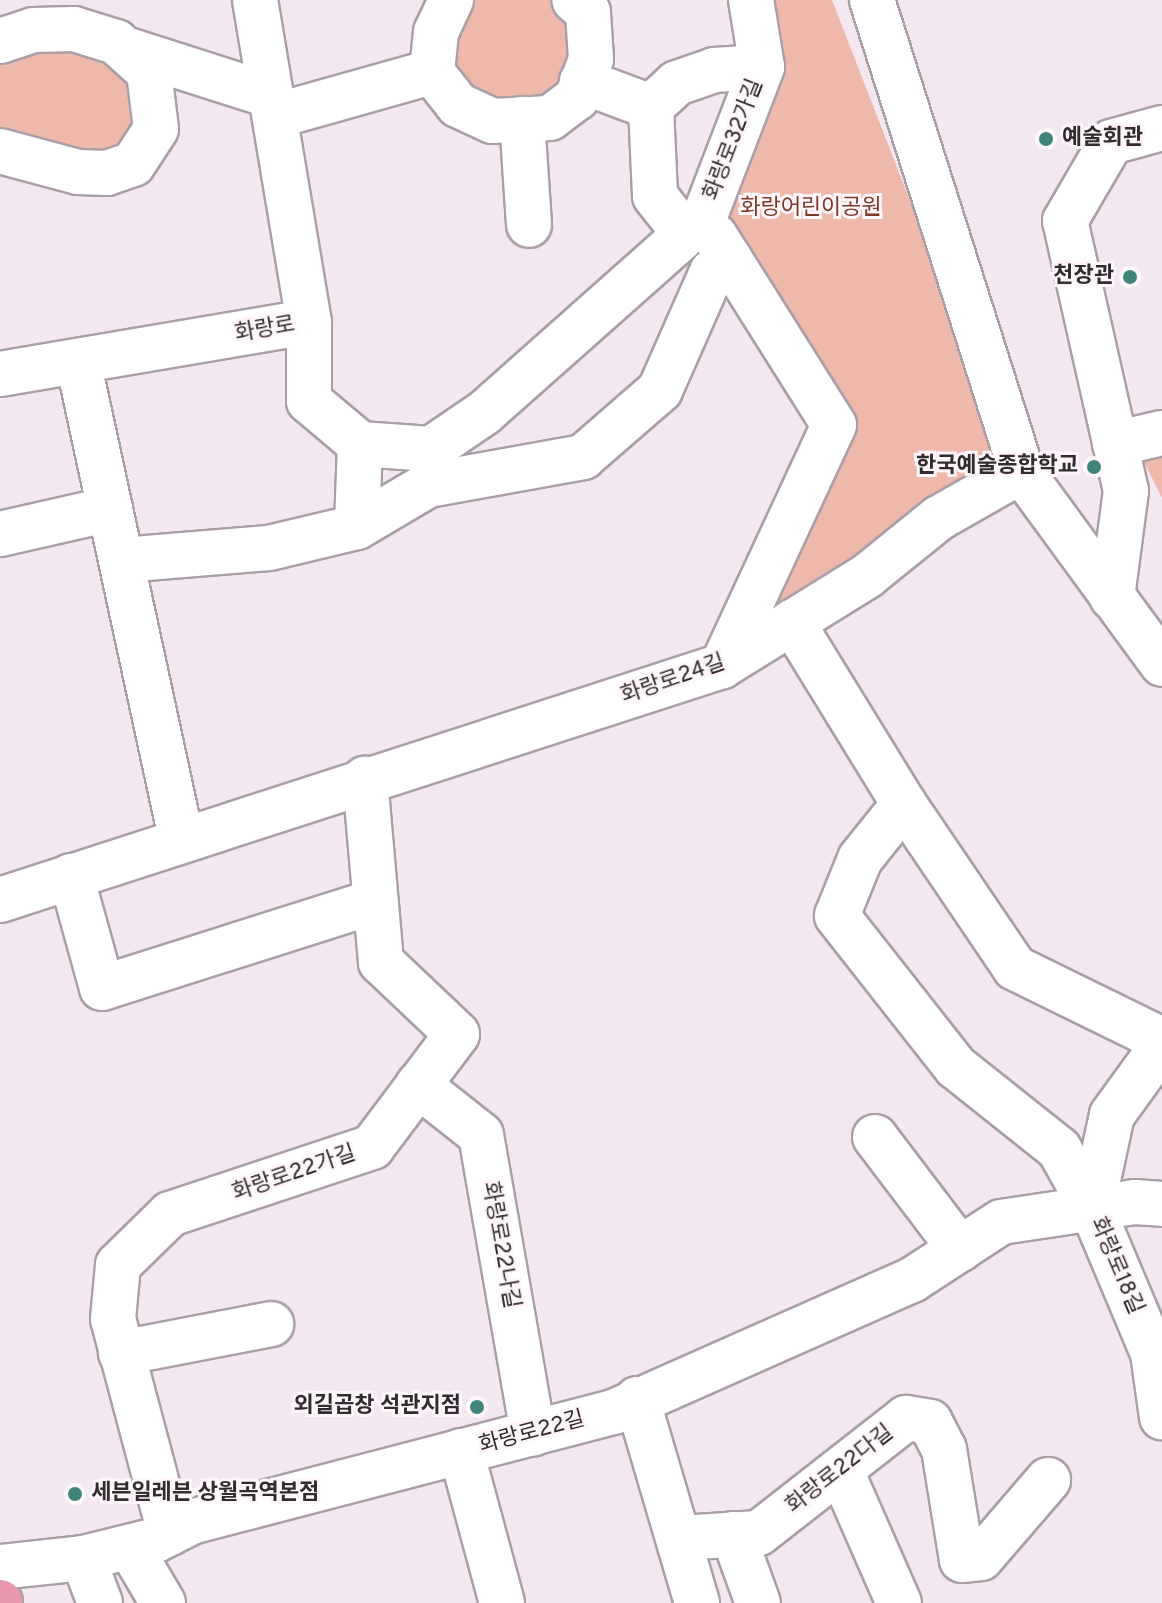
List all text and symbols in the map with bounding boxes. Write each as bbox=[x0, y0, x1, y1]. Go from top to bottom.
street label: 화랑로32가길 bbox=[699, 76, 769, 204]
place label: 예술회관 bbox=[1062, 126, 1143, 152]
marker: 예술회관 bbox=[1037, 130, 1055, 148]
park label: 화랑어린이공원 bbox=[740, 196, 882, 222]
place label: 천장관 bbox=[1053, 264, 1114, 290]
marker: 천장관 bbox=[1121, 268, 1139, 286]
street label: 화랑로 bbox=[233, 312, 297, 348]
place label: 한국예술종합학교 bbox=[916, 454, 1078, 480]
marker: 한국예술종합학교 bbox=[1085, 458, 1103, 476]
street label: 화랑로24길 bbox=[618, 650, 728, 710]
street label: 화랑로22가길 bbox=[229, 1141, 359, 1207]
street label: 화랑로22나길 bbox=[476, 1180, 524, 1310]
street label: 화랑로18길 bbox=[1084, 1214, 1148, 1318]
place label: 외길곱창 석관지점 bbox=[294, 1394, 461, 1420]
marker: 외길곱창 석관지점 bbox=[468, 1398, 486, 1416]
street label: 화랑로22길 bbox=[476, 1406, 588, 1460]
street label: 화랑로22다길 bbox=[781, 1420, 899, 1520]
place label: 세븐일레븐 상월곡역본점 bbox=[91, 1481, 319, 1507]
marker: 세븐일레븐 상월곡역본점 bbox=[66, 1485, 84, 1503]

